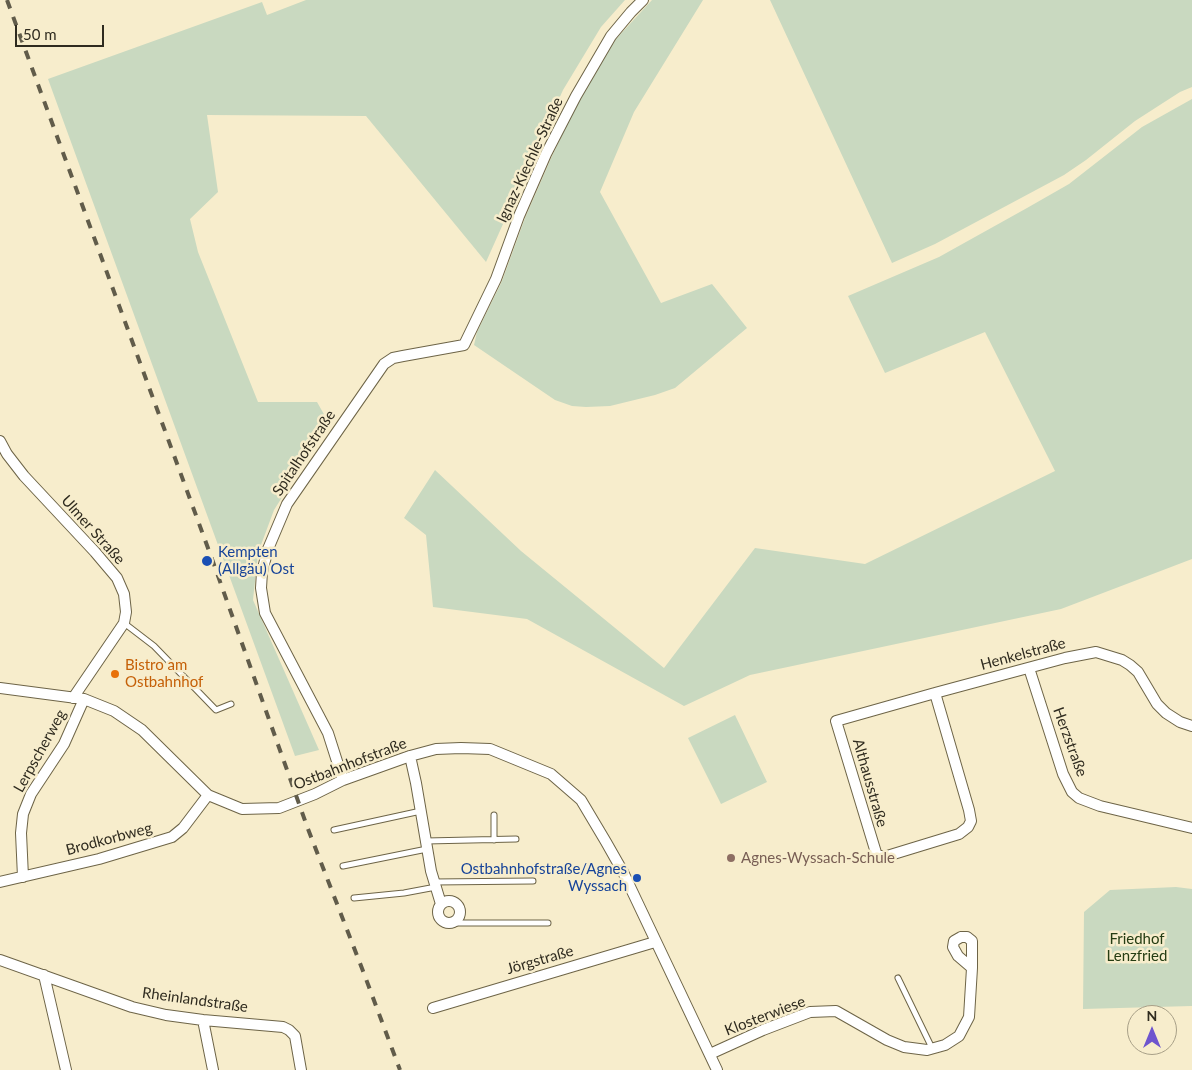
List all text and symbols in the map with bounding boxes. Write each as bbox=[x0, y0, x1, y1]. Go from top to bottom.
scale bar bbox=[18, 15, 106, 47]
text: 50 m bbox=[23, 25, 57, 43]
street label: Ignaz-Kiechle-Straße bbox=[493, 94, 567, 226]
street label: Spitalhofstraße bbox=[269, 407, 339, 499]
street label: Ulmer Straße bbox=[57, 492, 129, 568]
place label: Kempten (Allgäu) Ost bbox=[218, 543, 294, 578]
marker: Kempten (Allgäu) Ost bbox=[200, 554, 214, 568]
street label: Henkelstraße bbox=[978, 634, 1068, 674]
place label: Bistro am Ostbahnhof bbox=[125, 656, 203, 691]
marker: Bistro am Ostbahnhof bbox=[109, 668, 121, 680]
street label: Herzstraße bbox=[1049, 705, 1091, 779]
street label: Lerpscherweg bbox=[10, 707, 70, 795]
street label: Ostbahnhofstraße bbox=[291, 734, 409, 794]
street label: Althausstraße bbox=[849, 737, 891, 829]
street label: Brodkorbweg bbox=[64, 819, 154, 859]
place label: Agnes-Wyssach-Schule bbox=[741, 849, 895, 867]
marker: Agnes-Wyssach-Schule bbox=[725, 852, 737, 864]
place label: Ostbahnhofstraße/Agnes Wyssach bbox=[461, 860, 627, 895]
marker: Ostbahnhofstraße/Agnes Wyssach bbox=[631, 872, 643, 884]
park label: Friedhof Lenzfried bbox=[1107, 930, 1167, 965]
street label: Jörgstraße bbox=[504, 942, 576, 978]
street label: Rheinlandstraße bbox=[141, 984, 249, 1016]
street label: Klosterwiese bbox=[722, 992, 808, 1040]
north arrow bbox=[1127, 1005, 1177, 1055]
text: N bbox=[1147, 1007, 1157, 1024]

